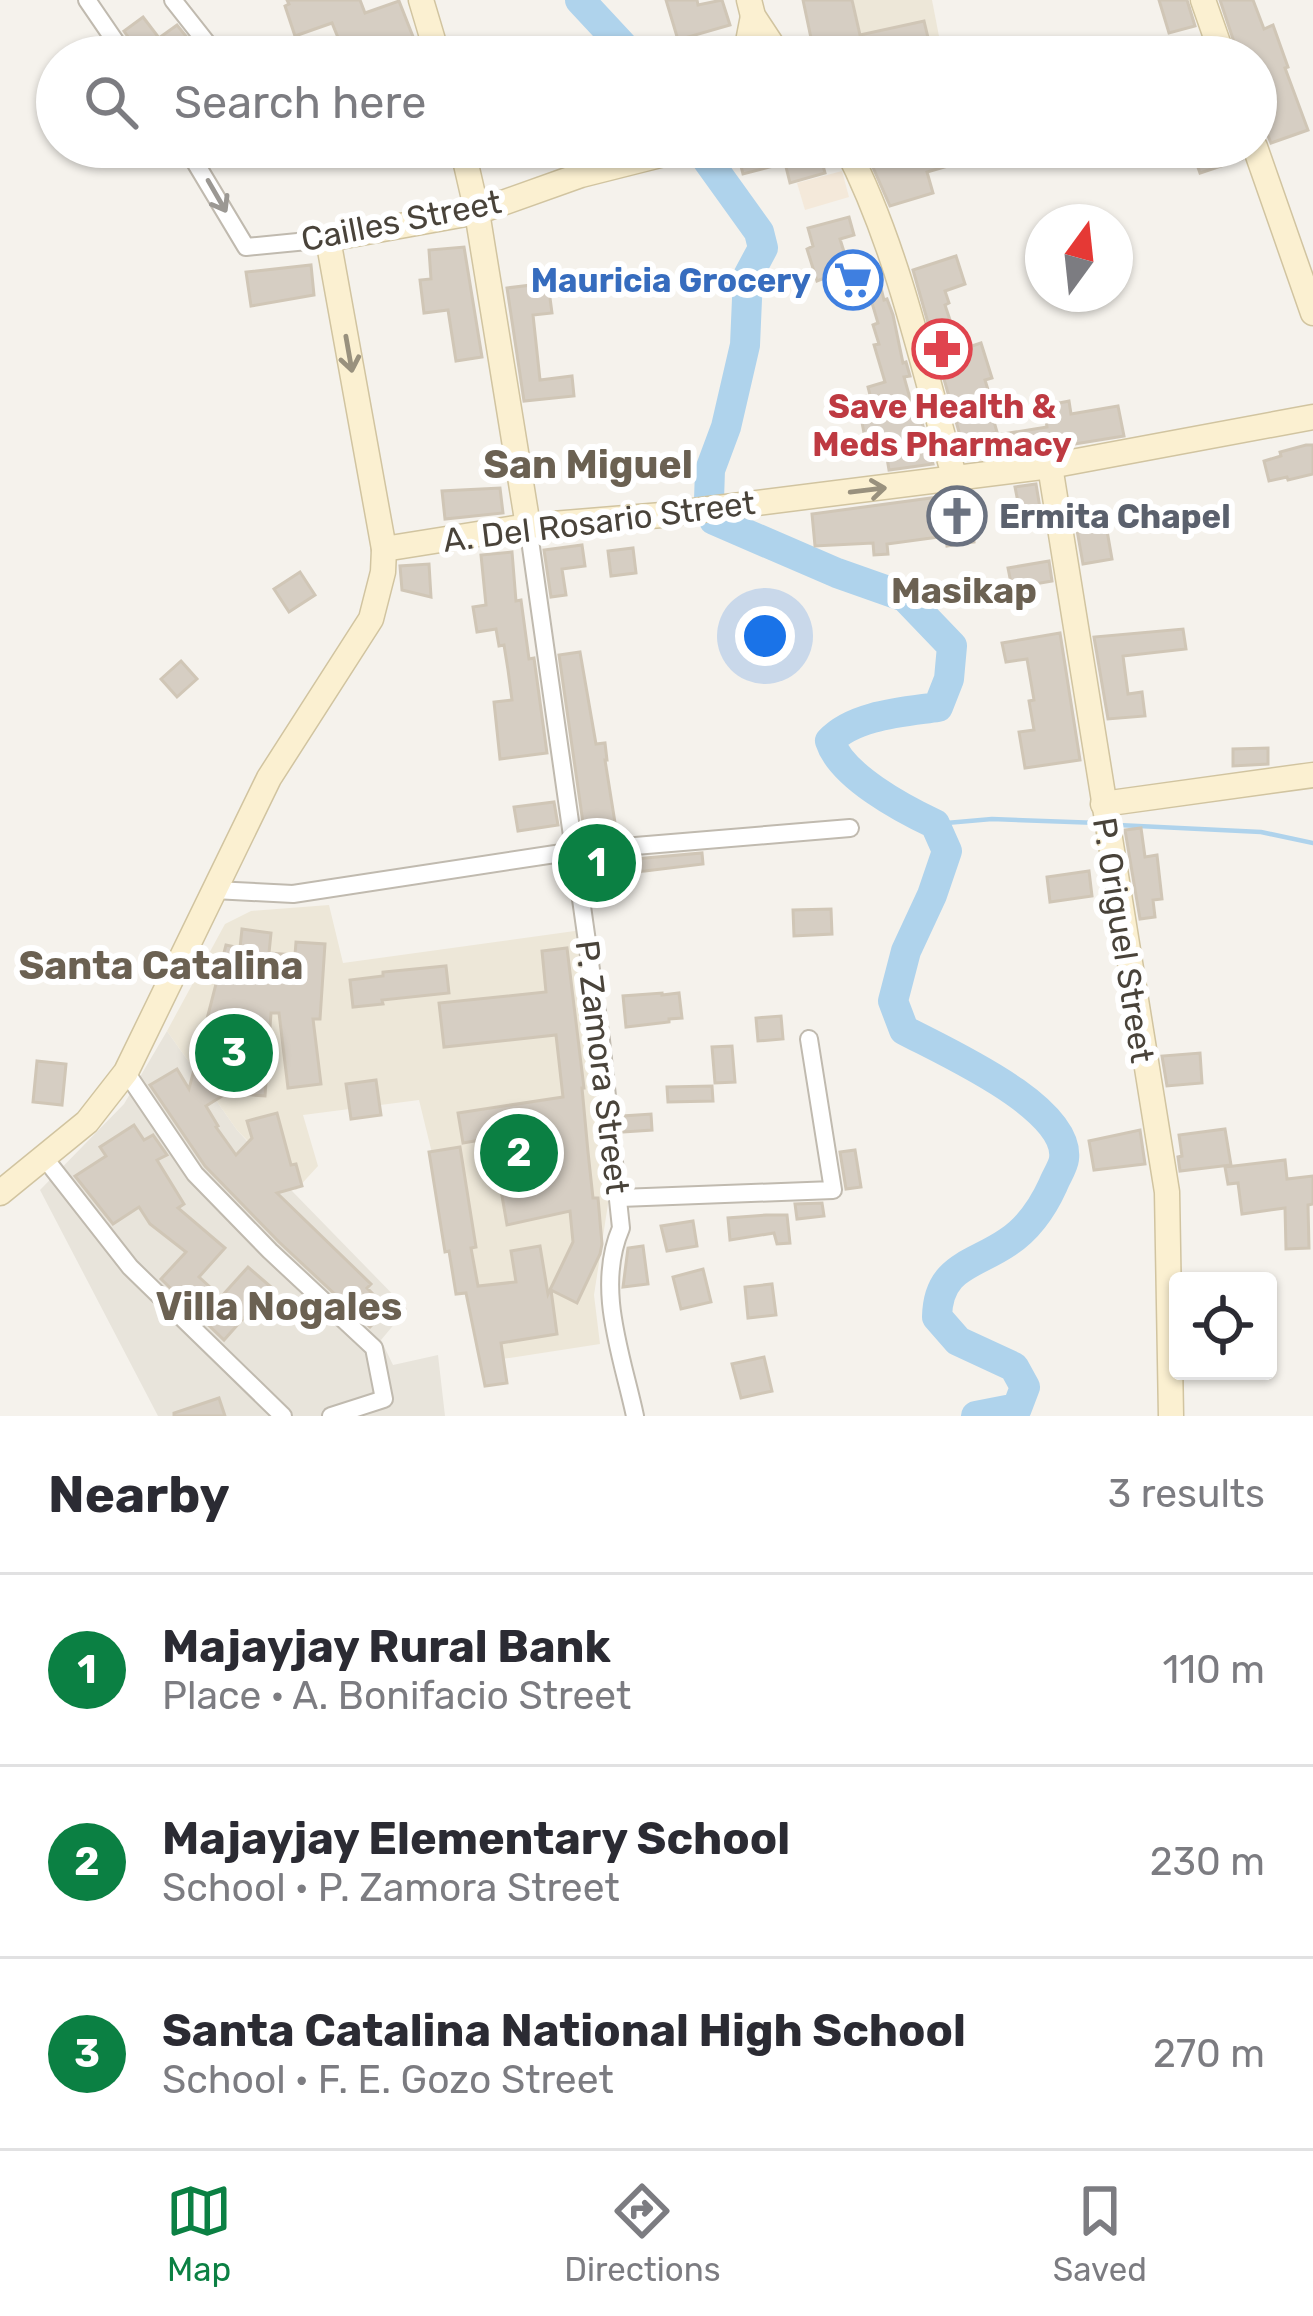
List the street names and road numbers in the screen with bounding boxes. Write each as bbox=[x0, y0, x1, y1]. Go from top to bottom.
street label: Cailles Street bbox=[298, 182, 505, 259]
street label: A. Del Rosario Street bbox=[441, 483, 757, 560]
street label: P. Origuel Street bbox=[1085, 815, 1162, 1066]
street label: P. Zamora Street bbox=[568, 938, 637, 1196]

